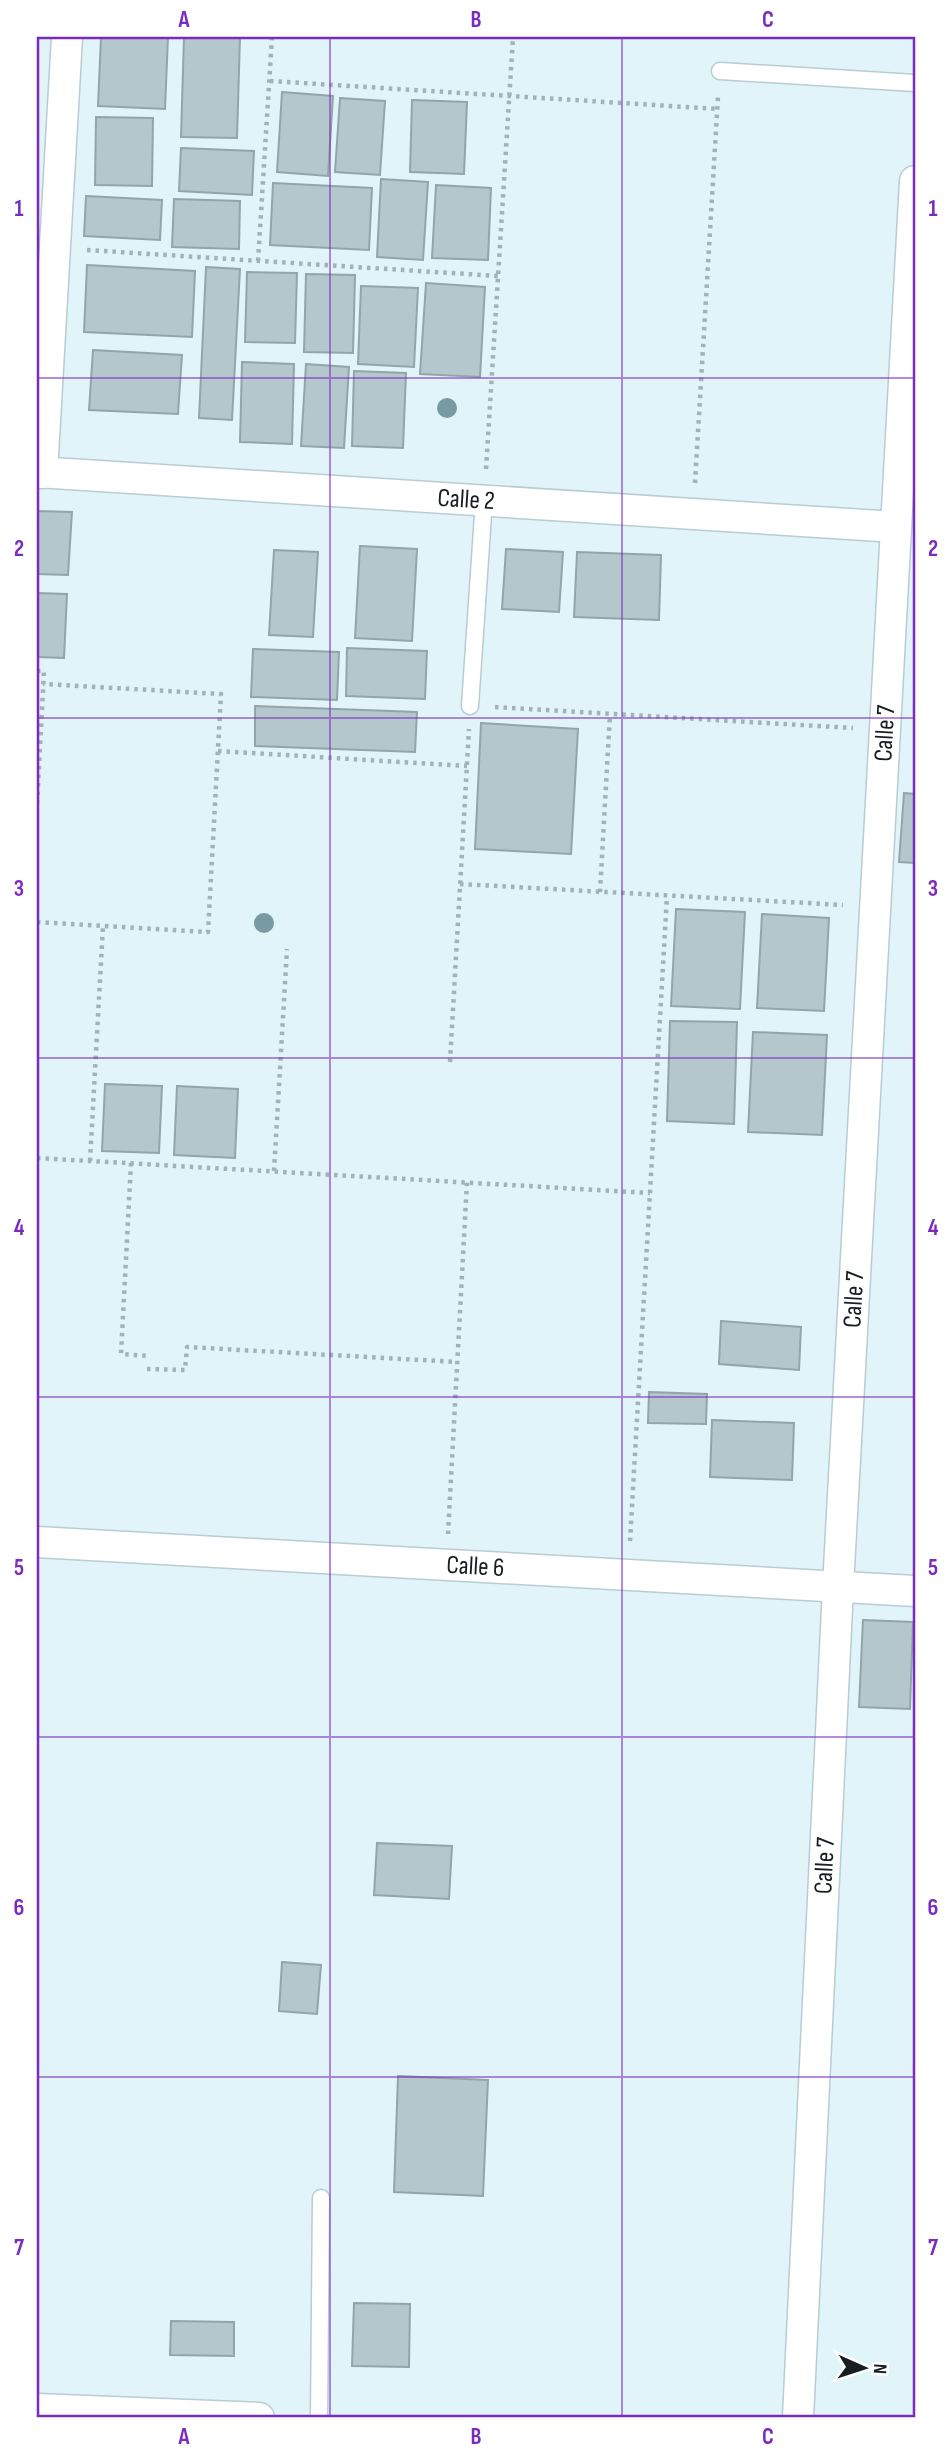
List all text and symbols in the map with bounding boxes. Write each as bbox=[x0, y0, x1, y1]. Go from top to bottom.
text: A bbox=[178, 6, 191, 34]
text: B bbox=[471, 6, 482, 34]
text: C bbox=[762, 6, 774, 34]
text: 1 bbox=[14, 195, 24, 223]
text: 1 bbox=[928, 195, 938, 223]
street label: Calle 2 bbox=[437, 482, 496, 517]
text: 2 bbox=[14, 535, 24, 563]
text: 2 bbox=[928, 535, 938, 563]
street label: Calle 7 bbox=[868, 703, 902, 762]
text: 3 bbox=[14, 875, 24, 903]
text: 3 bbox=[928, 875, 938, 903]
text: 4 bbox=[14, 1214, 25, 1242]
text: 4 bbox=[928, 1214, 939, 1242]
street label: Calle 7 bbox=[837, 1270, 871, 1329]
street label: Calle 6 bbox=[446, 1549, 505, 1584]
text: 5 bbox=[14, 1554, 24, 1582]
text: 5 bbox=[928, 1554, 938, 1582]
street label: Calle 7 bbox=[808, 1836, 841, 1895]
text: 6 bbox=[14, 1894, 24, 1922]
text: 6 bbox=[928, 1894, 938, 1922]
text: 7 bbox=[14, 2234, 24, 2262]
text: 7 bbox=[928, 2234, 938, 2262]
north arrow bbox=[830, 2332, 900, 2402]
text: N bbox=[868, 2363, 891, 2374]
text: A bbox=[178, 2423, 191, 2451]
text: B bbox=[471, 2423, 482, 2451]
text: C bbox=[762, 2423, 774, 2451]

